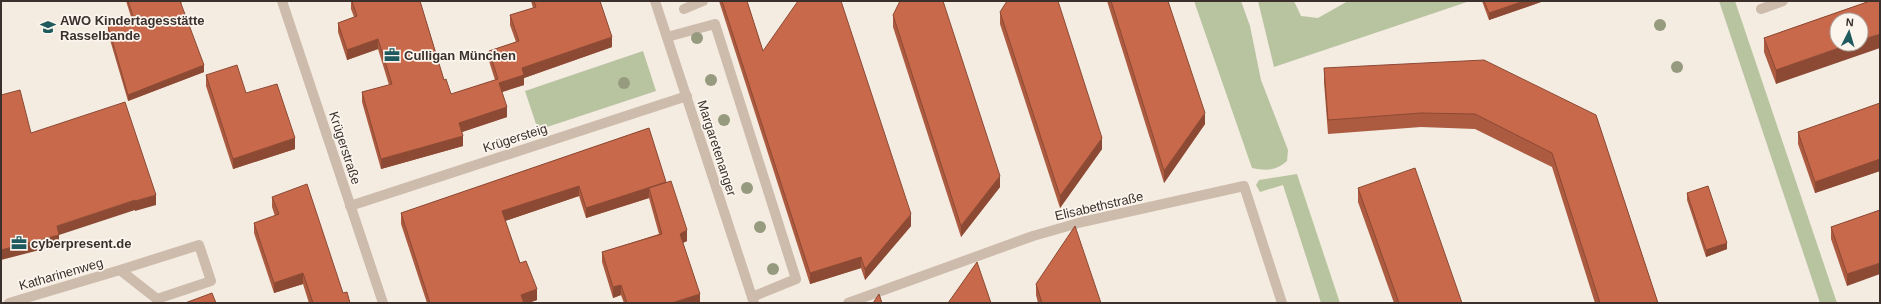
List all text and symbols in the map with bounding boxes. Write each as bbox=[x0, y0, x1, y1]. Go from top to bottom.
north arrow bbox=[1829, 12, 1869, 52]
place label: AWO Kindertagesstätte Rasselbande bbox=[60, 13, 204, 43]
text: N bbox=[1845, 16, 1854, 28]
school or university icon: AWO Kindertagesstätte Rasselbande bbox=[39, 18, 57, 36]
office icon: Culligan München bbox=[383, 46, 401, 64]
place label: Culligan München bbox=[404, 48, 516, 63]
street label: Margaretenanger bbox=[694, 98, 740, 198]
street label: Krügerstraße bbox=[326, 110, 364, 186]
street label: Krügersteig bbox=[481, 121, 549, 155]
street label: Elisabethstraße bbox=[1053, 189, 1145, 223]
office icon: cyberpresent.de bbox=[10, 234, 28, 252]
place label: cyberpresent.de bbox=[31, 236, 131, 251]
street label: Katharinenweg bbox=[17, 255, 105, 293]

